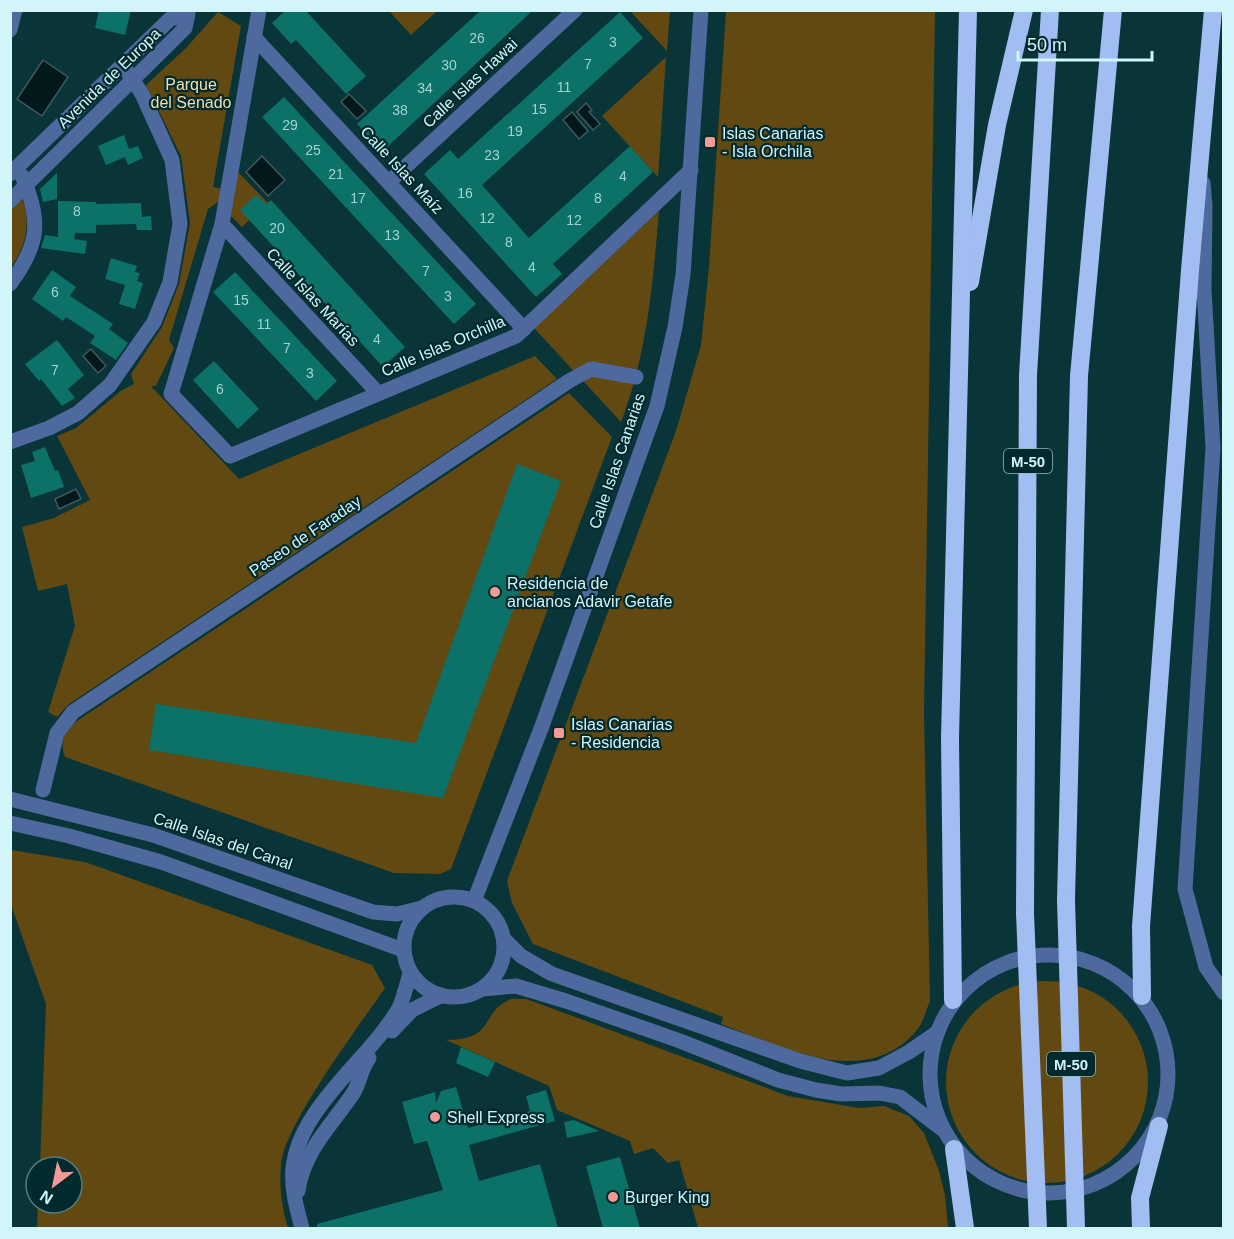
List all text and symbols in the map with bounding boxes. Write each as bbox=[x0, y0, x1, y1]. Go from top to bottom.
scale bar bbox=[1018, 24, 1152, 62]
street label: Avenida de Europa bbox=[54, 25, 164, 131]
house number: 26 bbox=[469, 30, 485, 46]
house number: 3 bbox=[609, 34, 617, 50]
street label: Calle Islas Hawai bbox=[419, 35, 521, 131]
text: 50 m bbox=[1027, 35, 1067, 55]
house number: 7 bbox=[584, 56, 592, 72]
house number: 30 bbox=[441, 57, 457, 73]
park label: Parque del Senado bbox=[151, 76, 232, 111]
house number: 11 bbox=[557, 79, 571, 95]
house number: 34 bbox=[417, 80, 433, 96]
house number: 15 bbox=[531, 101, 547, 117]
house number: 38 bbox=[392, 102, 408, 118]
house number: 29 bbox=[282, 117, 298, 133]
street label: Calle Islas Maíz bbox=[357, 123, 447, 217]
house number: 19 bbox=[507, 123, 523, 139]
place label: Islas Canarias - Isla Orchila bbox=[722, 125, 823, 160]
marker: Islas Canarias - Isla Orchila bbox=[703, 135, 717, 149]
house number: 25 bbox=[305, 142, 321, 158]
house number: 23 bbox=[484, 147, 500, 163]
house number: 21 bbox=[328, 166, 344, 182]
house number: 4 bbox=[619, 168, 627, 184]
house number: 16 bbox=[457, 185, 473, 201]
house number: 17 bbox=[350, 190, 366, 206]
house number: 8 bbox=[594, 190, 602, 206]
house number: 8 bbox=[73, 203, 81, 219]
house number: 12 bbox=[479, 210, 495, 226]
house number: 12 bbox=[566, 212, 582, 228]
house number: 20 bbox=[269, 220, 285, 236]
house number: 13 bbox=[384, 227, 400, 243]
house number: 8 bbox=[505, 234, 513, 250]
street label: Calle Islas Marías bbox=[263, 245, 363, 349]
house number: 4 bbox=[528, 259, 536, 275]
house number: 7 bbox=[422, 263, 430, 279]
house number: 6 bbox=[51, 284, 59, 300]
house number: 3 bbox=[444, 288, 452, 304]
house number: 15 bbox=[233, 292, 249, 308]
street label: Calle Islas Orchilla bbox=[379, 312, 507, 380]
house number: 11 bbox=[257, 316, 271, 332]
house number: 4 bbox=[373, 331, 381, 347]
house number: 7 bbox=[283, 340, 291, 356]
house number: 7 bbox=[51, 362, 59, 378]
house number: 3 bbox=[306, 365, 314, 381]
house number: 6 bbox=[216, 381, 224, 397]
street label: Calle Islas Canarias bbox=[586, 391, 648, 531]
road number: M-50 bbox=[1004, 449, 1052, 473]
street label: Paseo de Faraday bbox=[246, 492, 364, 580]
place label: Residencia de ancianos Adavir Getafe bbox=[507, 575, 673, 610]
marker: Residencia de ancianos Adavir Getafe bbox=[488, 585, 502, 599]
place label: Islas Canarias - Residencia bbox=[571, 716, 672, 751]
marker: Islas Canarias - Residencia bbox=[552, 726, 566, 740]
street label: Calle Islas del Canal bbox=[151, 809, 295, 873]
road number: M-50 bbox=[1047, 1052, 1095, 1076]
place label: Shell Express bbox=[447, 1109, 545, 1126]
marker: Shell Express bbox=[428, 1110, 442, 1124]
north arrow bbox=[24, 1155, 84, 1215]
text: N bbox=[37, 1187, 56, 1208]
place label: Burger King bbox=[625, 1189, 710, 1206]
marker: Burger King bbox=[606, 1190, 620, 1204]

